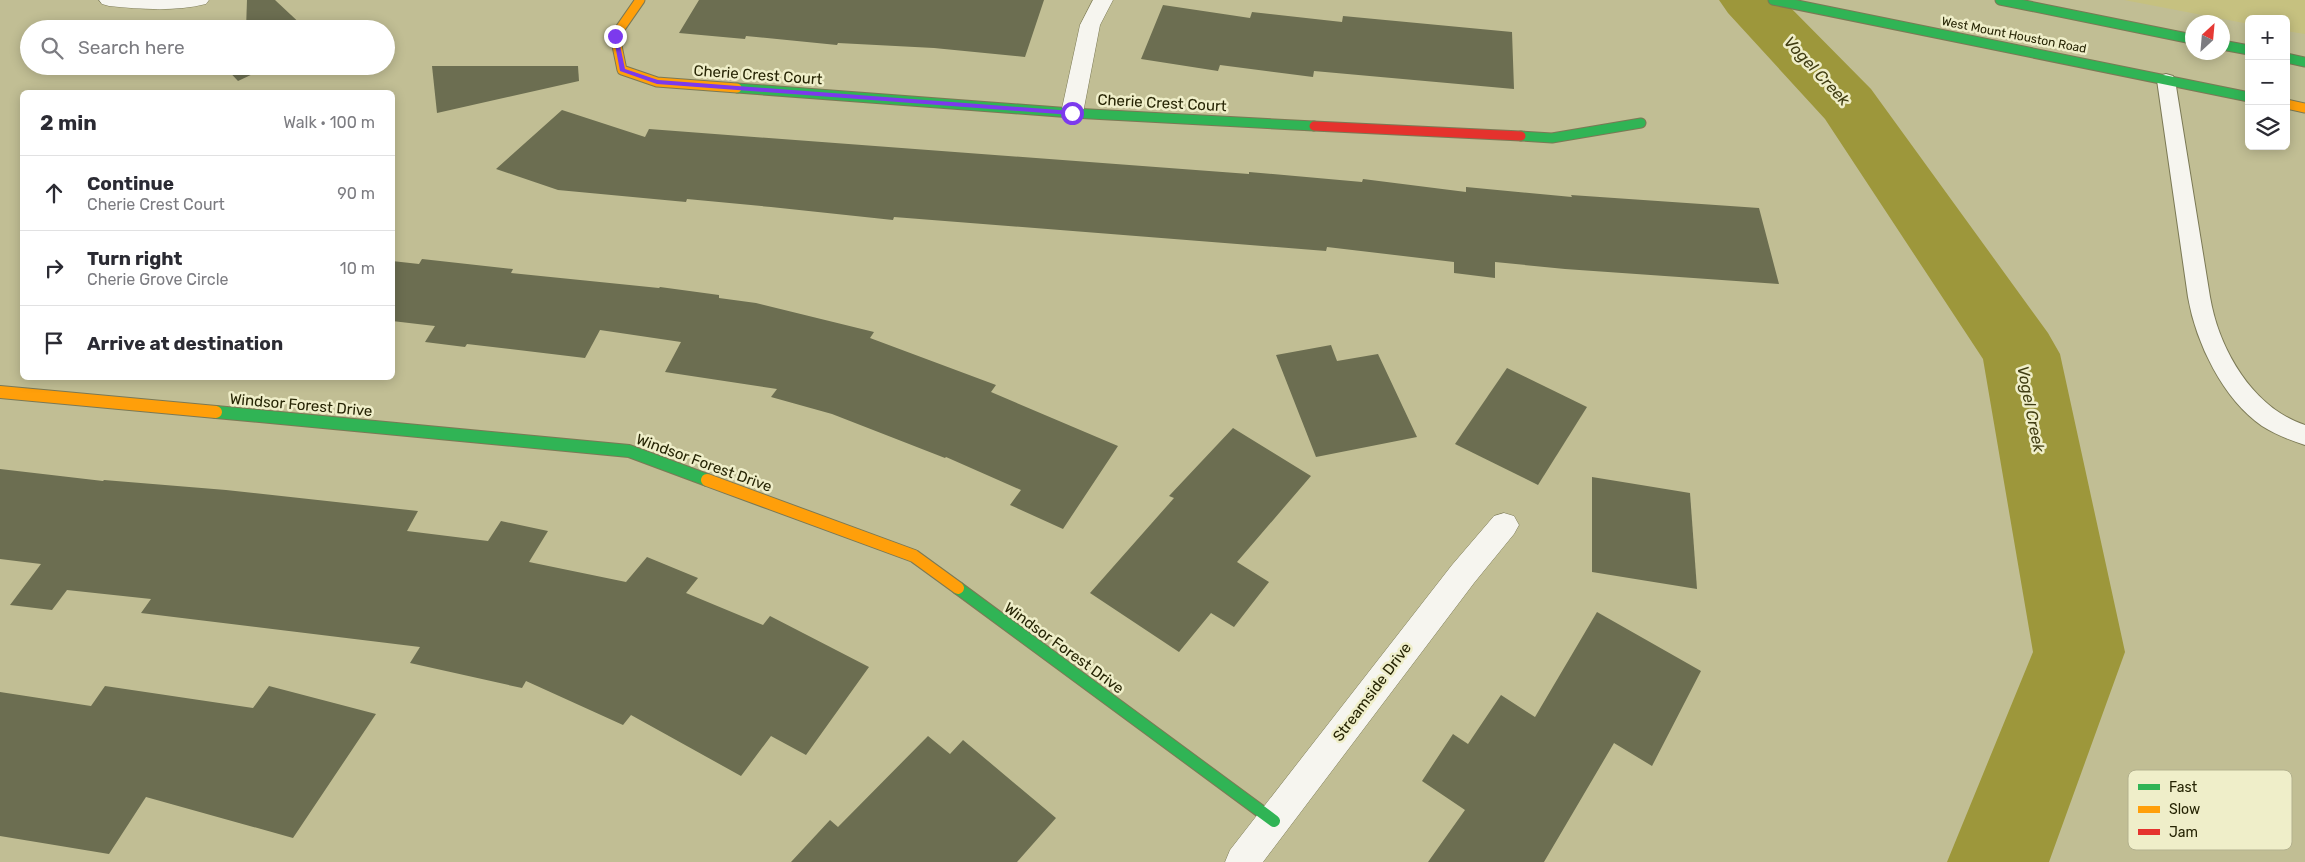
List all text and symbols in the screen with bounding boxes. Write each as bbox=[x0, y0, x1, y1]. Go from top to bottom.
street label: West Mount Houston Road bbox=[1940, 14, 2088, 56]
north arrow bbox=[2185, 15, 2230, 60]
map controls bbox=[2245, 15, 2290, 150]
button: + bbox=[2245, 15, 2290, 60]
search box bbox=[20, 20, 395, 75]
route end bbox=[604, 25, 627, 48]
water label: Vogel Creek bbox=[1780, 32, 1854, 110]
icon: search bbox=[38, 34, 66, 62]
text: Search here bbox=[78, 36, 185, 59]
button: − bbox=[2245, 60, 2290, 105]
street label: Cherie Crest Court bbox=[693, 62, 823, 88]
street label: Cherie Crest Court bbox=[1097, 91, 1227, 115]
route start bbox=[1061, 102, 1084, 125]
button: layers bbox=[2245, 105, 2290, 150]
text: 2 min bbox=[40, 110, 97, 135]
text: Walk · 100 m bbox=[283, 113, 375, 132]
text: Continue bbox=[87, 172, 174, 195]
icon: ahead bbox=[40, 179, 68, 207]
text: 90 m bbox=[337, 184, 375, 203]
text: Cherie Crest Court bbox=[87, 195, 225, 214]
text: Turn right bbox=[87, 247, 182, 270]
icon: right bbox=[40, 254, 68, 282]
text: 10 m bbox=[340, 259, 375, 278]
text: Cherie Grove Circle bbox=[87, 270, 228, 289]
icon: arrive bbox=[40, 329, 68, 357]
text: Arrive at destination bbox=[87, 332, 283, 355]
water label: Vogel Creek bbox=[2013, 364, 2049, 455]
street label: Windsor Forest Drive bbox=[229, 390, 373, 420]
street label: Windsor Forest Drive bbox=[634, 430, 774, 496]
street label: Windsor Forest Drive bbox=[1001, 599, 1127, 697]
street label: Streamside Drive bbox=[1329, 639, 1415, 745]
legend bbox=[2128, 770, 2292, 850]
text: Fast bbox=[2169, 779, 2198, 796]
text: Slow bbox=[2169, 801, 2200, 818]
text: Jam bbox=[2169, 824, 2198, 841]

